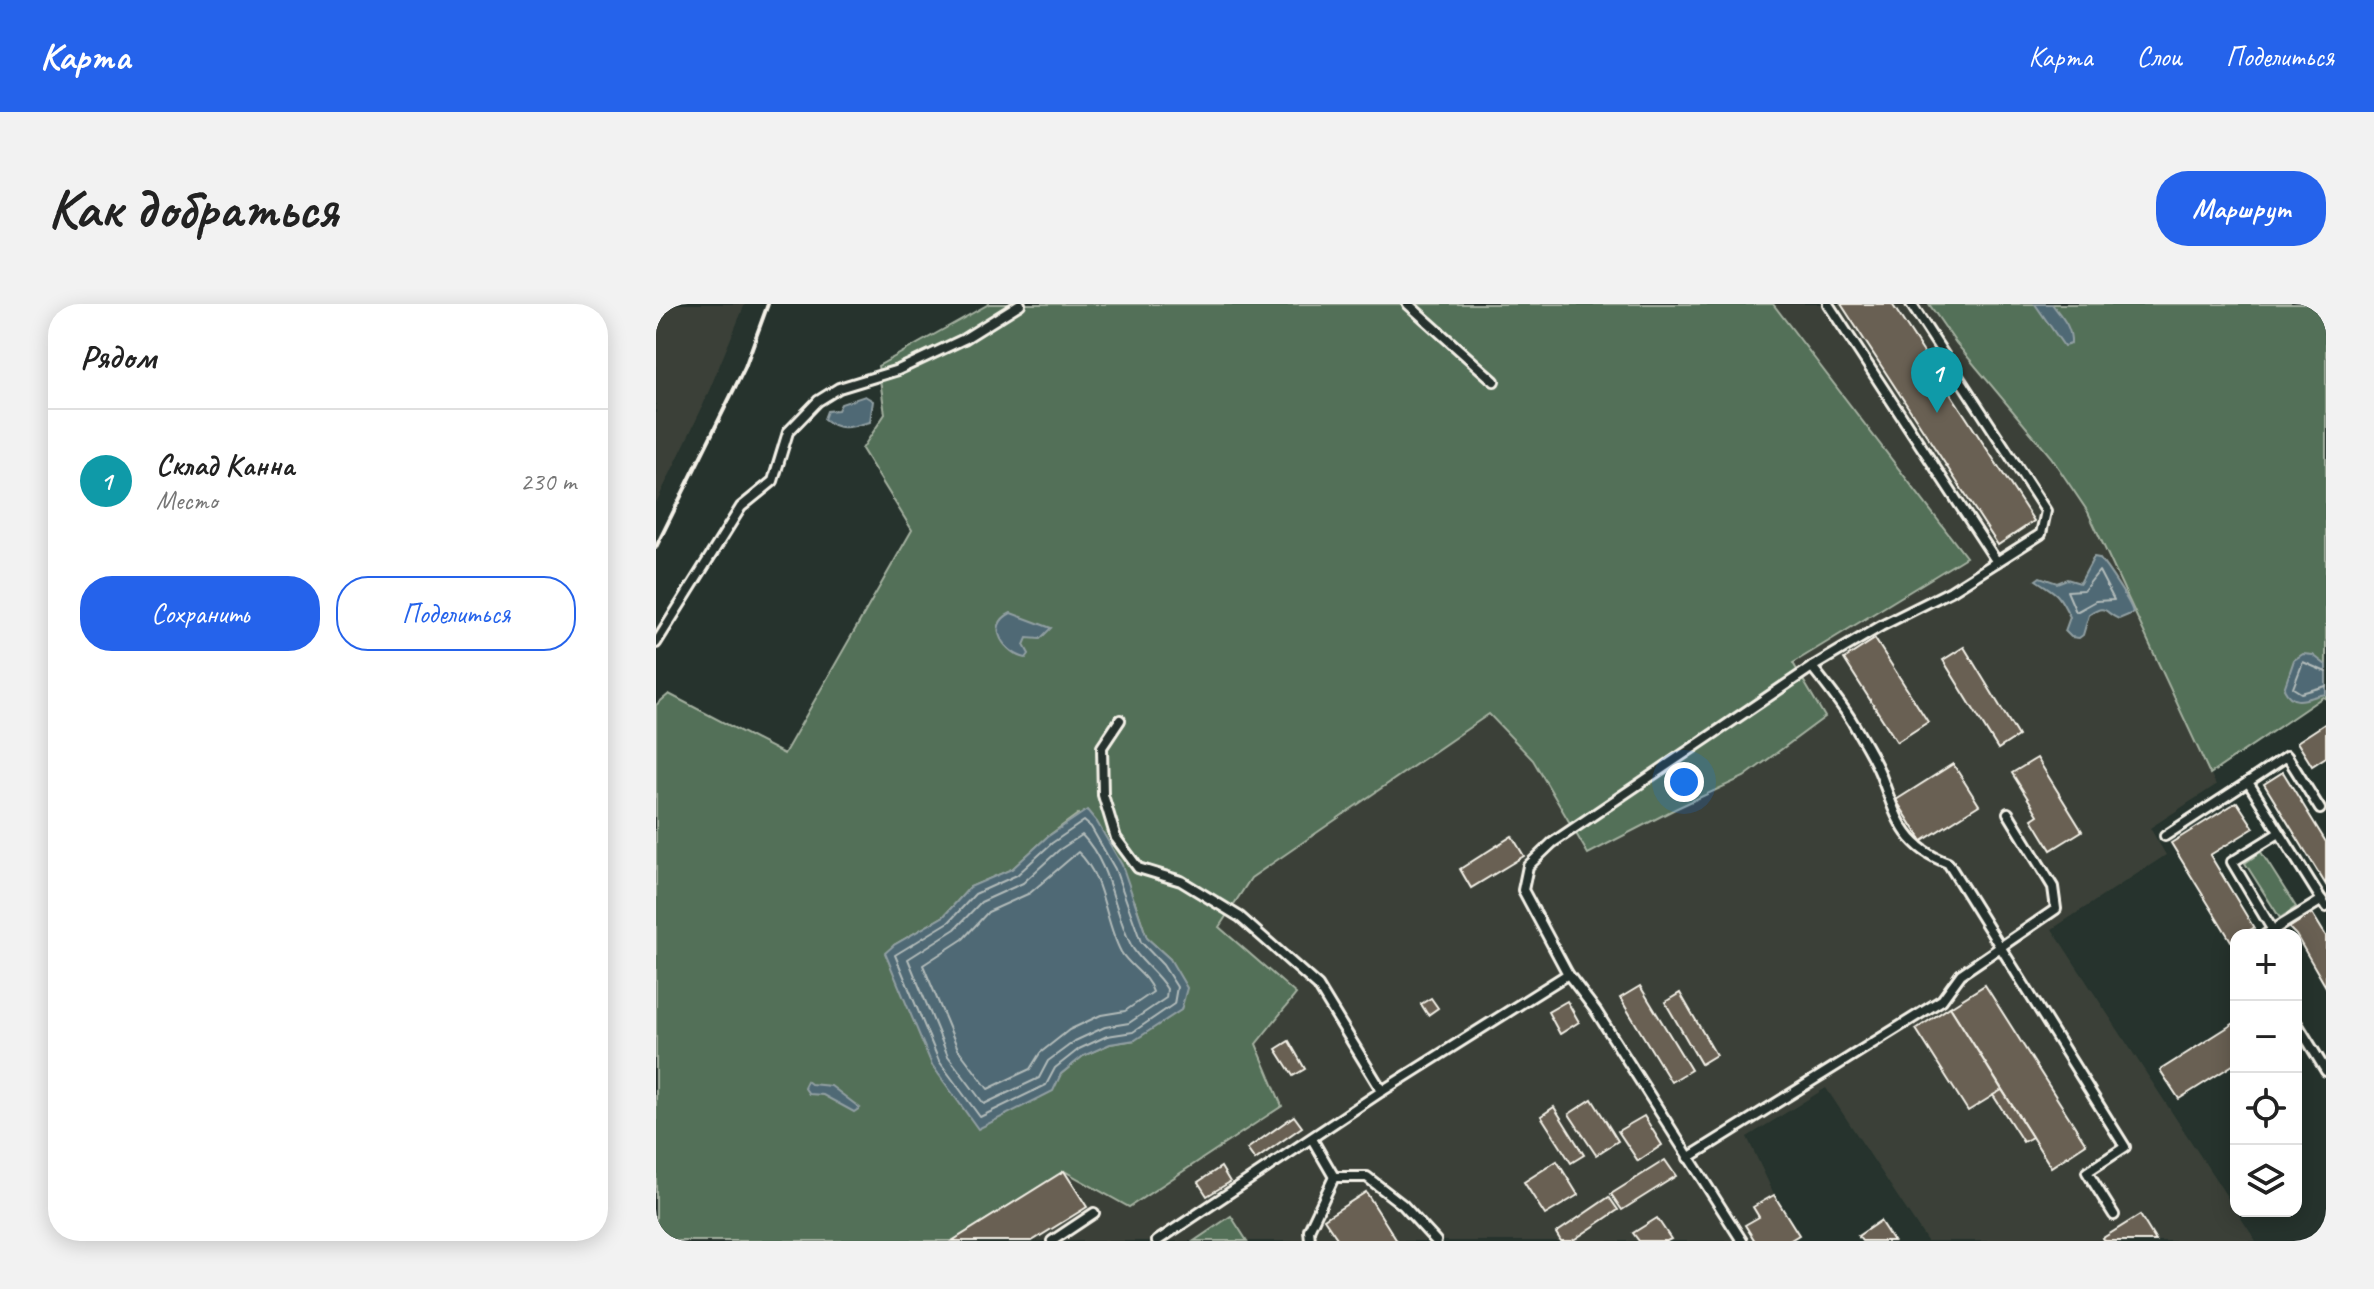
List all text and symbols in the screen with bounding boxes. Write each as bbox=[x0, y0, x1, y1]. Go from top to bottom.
text: Карта bbox=[40, 33, 130, 80]
text: Карта bbox=[2029, 39, 2093, 74]
text: Слои bbox=[2137, 39, 2182, 74]
text: Поделиться bbox=[2226, 39, 2334, 74]
button: Маршрут bbox=[2156, 171, 2326, 246]
text: Как добраться bbox=[48, 173, 338, 244]
text: Рядом bbox=[80, 335, 156, 378]
pin: 1 bbox=[1911, 347, 1963, 413]
text: Склад Канна bbox=[156, 446, 294, 484]
text: 1 bbox=[100, 465, 112, 498]
text: 230 m bbox=[520, 465, 576, 498]
text: Место bbox=[156, 484, 218, 517]
button: Сохранить bbox=[80, 576, 320, 651]
button: Поделиться bbox=[336, 576, 576, 651]
your location bbox=[1664, 762, 1704, 802]
map controls bbox=[2230, 929, 2302, 1217]
button: + bbox=[2230, 929, 2302, 1001]
button: − bbox=[2230, 1001, 2302, 1073]
button: locate bbox=[2230, 1073, 2302, 1145]
button: layers bbox=[2230, 1145, 2302, 1217]

